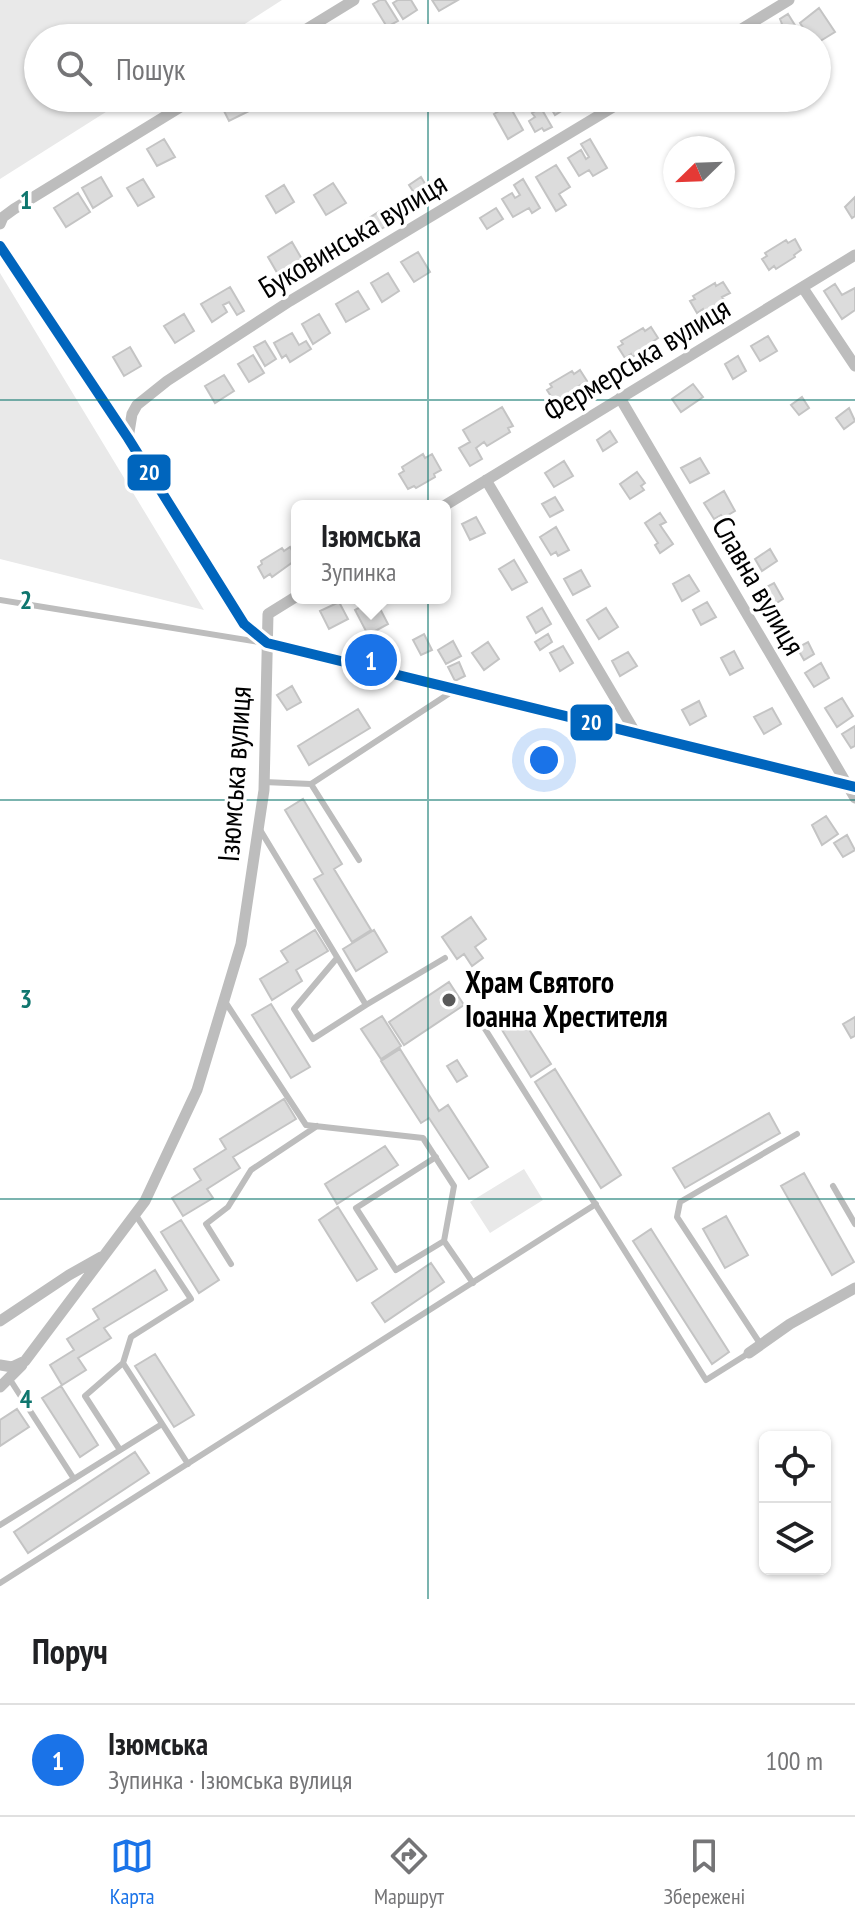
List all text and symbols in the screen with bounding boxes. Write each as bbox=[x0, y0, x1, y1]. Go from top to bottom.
search box bbox=[24, 24, 831, 112]
icon: search bbox=[52, 46, 96, 90]
text: Пошук bbox=[116, 49, 185, 88]
north arrow bbox=[663, 136, 735, 208]
street label: Буковинська вулиця bbox=[251, 163, 453, 306]
text: 1 bbox=[20, 183, 32, 216]
street label: Фермерська вулиця bbox=[536, 288, 737, 430]
line badge: 20 bbox=[126, 453, 172, 492]
text: 20 bbox=[138, 458, 160, 486]
popup bbox=[291, 500, 451, 604]
street label: Славна вулиця bbox=[704, 509, 815, 662]
text: Ізюмська bbox=[321, 516, 421, 555]
text: Зупинка bbox=[321, 555, 396, 588]
text: 2 bbox=[20, 583, 32, 616]
pin: 1 bbox=[345, 630, 397, 690]
street label: Ізюмська вулиця bbox=[208, 685, 259, 863]
line badge: 20 bbox=[569, 703, 614, 742]
text: 20 bbox=[580, 708, 602, 736]
your location bbox=[524, 740, 564, 780]
place label: Храм Святого Іоанна Хрестителя bbox=[465, 962, 668, 1035]
text: 3 bbox=[20, 982, 32, 1015]
marker: Храм Святого Іоанна Хрестителя bbox=[440, 991, 458, 1009]
text: 4 bbox=[20, 1382, 33, 1415]
map controls bbox=[759, 1431, 831, 1575]
button: locate bbox=[759, 1431, 831, 1503]
button: layers bbox=[759, 1503, 831, 1575]
text: Поруч bbox=[32, 1629, 108, 1673]
text: Ізюмська bbox=[108, 1724, 208, 1763]
text: 1 bbox=[52, 1744, 64, 1777]
text: 100 m bbox=[765, 1744, 823, 1777]
text: Зупинка · Ізюмська вулиця bbox=[108, 1763, 352, 1796]
tab: Карта bbox=[110, 1834, 154, 1910]
tab: Маршрут bbox=[374, 1834, 444, 1910]
tab: Збережені bbox=[664, 1834, 745, 1910]

